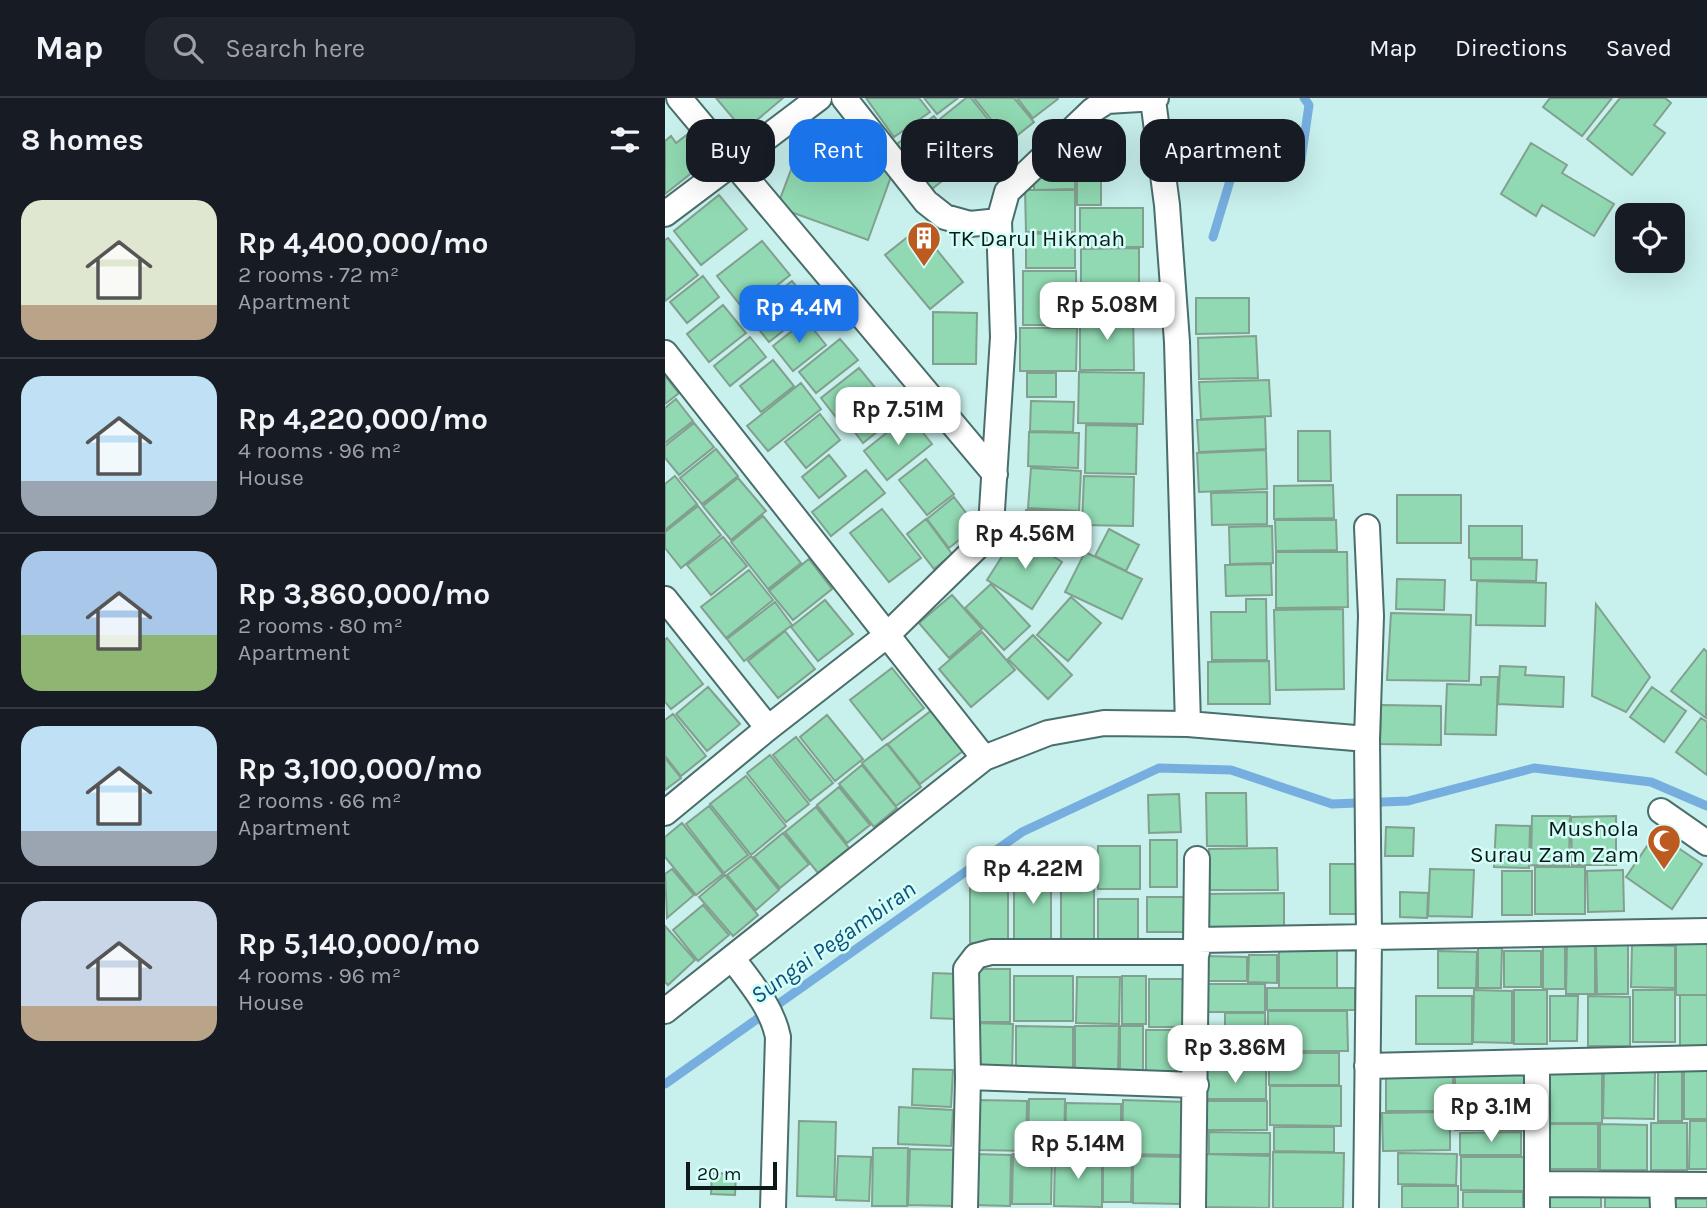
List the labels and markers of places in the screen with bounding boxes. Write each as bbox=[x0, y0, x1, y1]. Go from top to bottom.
building icon: TK Darul Hikmah bbox=[905, 219, 943, 268]
place label: TK Darul Hikmah bbox=[949, 225, 1125, 252]
pin: Rp 5.08M bbox=[1035, 282, 1179, 342]
pin: Rp 4.4M bbox=[734, 286, 864, 345]
pin: Rp 7.51M bbox=[826, 388, 970, 447]
pin: Rp 4.56M bbox=[953, 512, 1097, 571]
place label: Mushola Surau Zam Zam bbox=[1470, 815, 1639, 868]
mosque icon: Mushola Surau Zam Zam bbox=[1645, 822, 1683, 871]
pin: Rp 4.22M bbox=[961, 846, 1105, 906]
pin: Rp 3.86M bbox=[1163, 1026, 1307, 1085]
pin: Rp 3.1M bbox=[1426, 1084, 1556, 1144]
pin: Rp 5.14M bbox=[1006, 1122, 1150, 1181]

